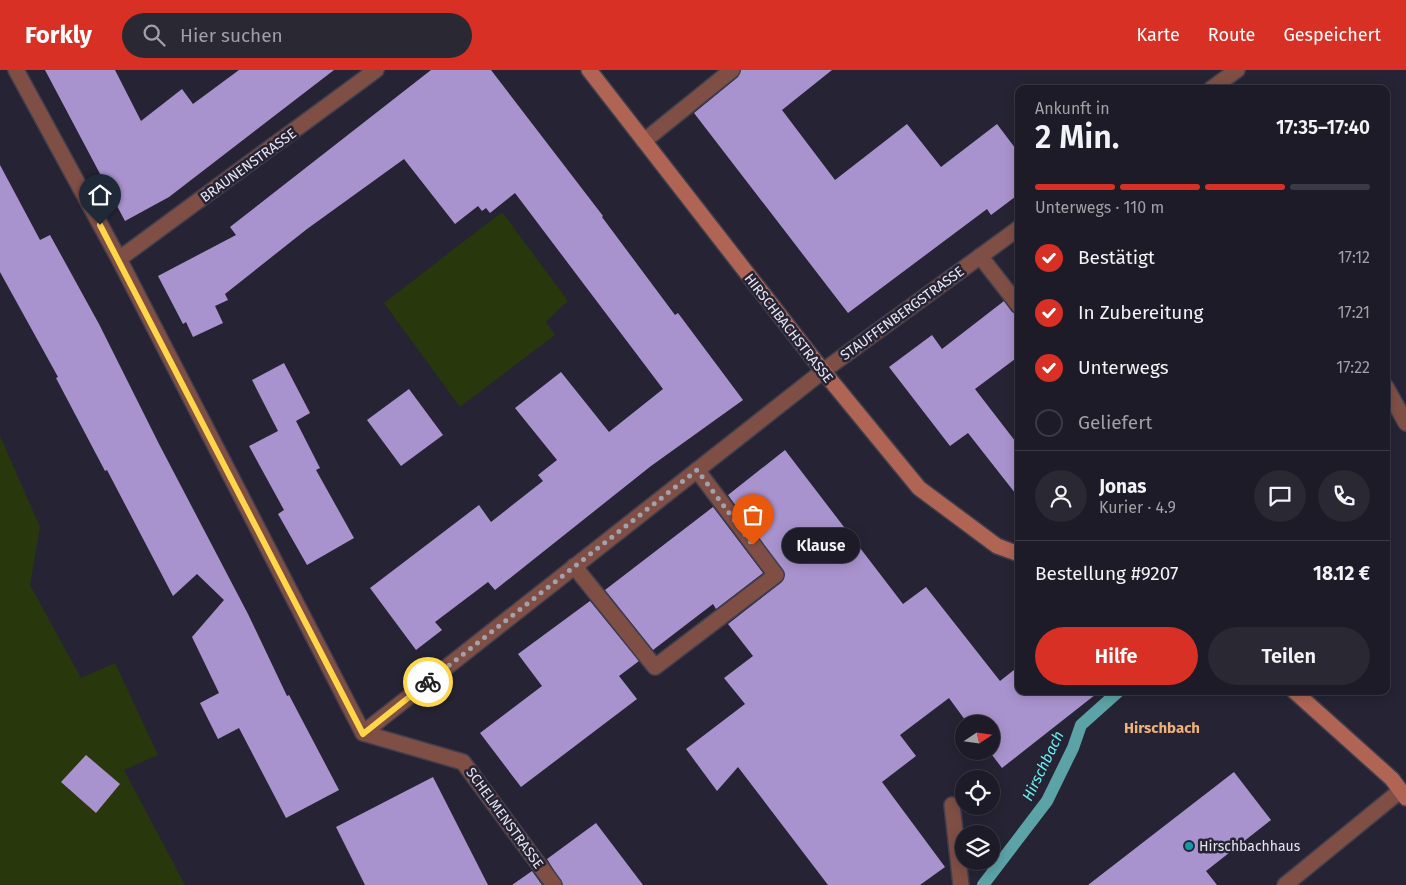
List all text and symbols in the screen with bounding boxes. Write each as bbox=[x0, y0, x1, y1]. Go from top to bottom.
search box bbox=[122, 13, 472, 58]
text: Forkly bbox=[25, 21, 92, 49]
icon: search bbox=[140, 21, 168, 49]
text: Hier suchen bbox=[180, 24, 283, 47]
text: Karte bbox=[1137, 24, 1180, 46]
text: Route bbox=[1208, 24, 1255, 46]
text: Gespeichert bbox=[1283, 24, 1381, 46]
text: Ankunft in bbox=[1035, 99, 1110, 118]
text: 17:35–17:40 bbox=[1276, 116, 1370, 139]
text: 2 Min. bbox=[1035, 118, 1120, 156]
street label: BRAUNENSTRASSE bbox=[197, 125, 300, 206]
pin bbox=[79, 174, 121, 225]
icon: home bbox=[86, 181, 114, 209]
text: Unterwegs · 110 m bbox=[1035, 198, 1164, 217]
icon: check bbox=[1035, 244, 1063, 272]
text: Bestätigt bbox=[1078, 246, 1155, 269]
text: 17:12 bbox=[1338, 248, 1370, 267]
street label: STAUFFENBERGSTRASSE bbox=[837, 263, 967, 364]
street label: HIRSCHBACHSTRASSE bbox=[741, 270, 837, 386]
icon: check bbox=[1035, 299, 1063, 327]
text: In Zubereitung bbox=[1078, 301, 1203, 324]
text: 17:21 bbox=[1338, 303, 1370, 322]
icon: check bbox=[1035, 354, 1063, 382]
text: Unterwegs bbox=[1078, 356, 1169, 379]
text: 17:22 bbox=[1336, 358, 1370, 377]
text: Geliefert bbox=[1078, 411, 1152, 434]
button: person bbox=[1035, 470, 1087, 522]
button: chat bbox=[1254, 470, 1306, 522]
button: phone bbox=[1318, 470, 1370, 522]
text: Jonas bbox=[1099, 475, 1146, 498]
pin bbox=[732, 494, 774, 545]
text: Kurier · 4.9 bbox=[1099, 498, 1176, 517]
icon: bag bbox=[739, 501, 767, 529]
callout: Klause bbox=[783, 528, 860, 562]
text: Klause bbox=[796, 536, 846, 555]
text: Bestellung #9207 bbox=[1035, 562, 1178, 585]
text: 18.12 € bbox=[1313, 562, 1370, 585]
button: Hilfe bbox=[1035, 627, 1198, 685]
button: Teilen bbox=[1208, 627, 1370, 685]
courier bbox=[403, 657, 453, 707]
icon: bike bbox=[414, 668, 442, 696]
north arrow bbox=[955, 715, 1000, 760]
map controls bbox=[955, 715, 1000, 870]
district label: Hirschbach bbox=[1124, 719, 1200, 737]
water label: Hirschbach bbox=[1018, 728, 1068, 804]
street label: SCHELMENSTRASSE bbox=[462, 764, 547, 872]
button: locate bbox=[955, 770, 1000, 815]
button: layers bbox=[955, 825, 1000, 870]
place label: Hirschbachhaus bbox=[1199, 838, 1301, 855]
marker: Hirschbachhaus bbox=[1183, 840, 1195, 852]

